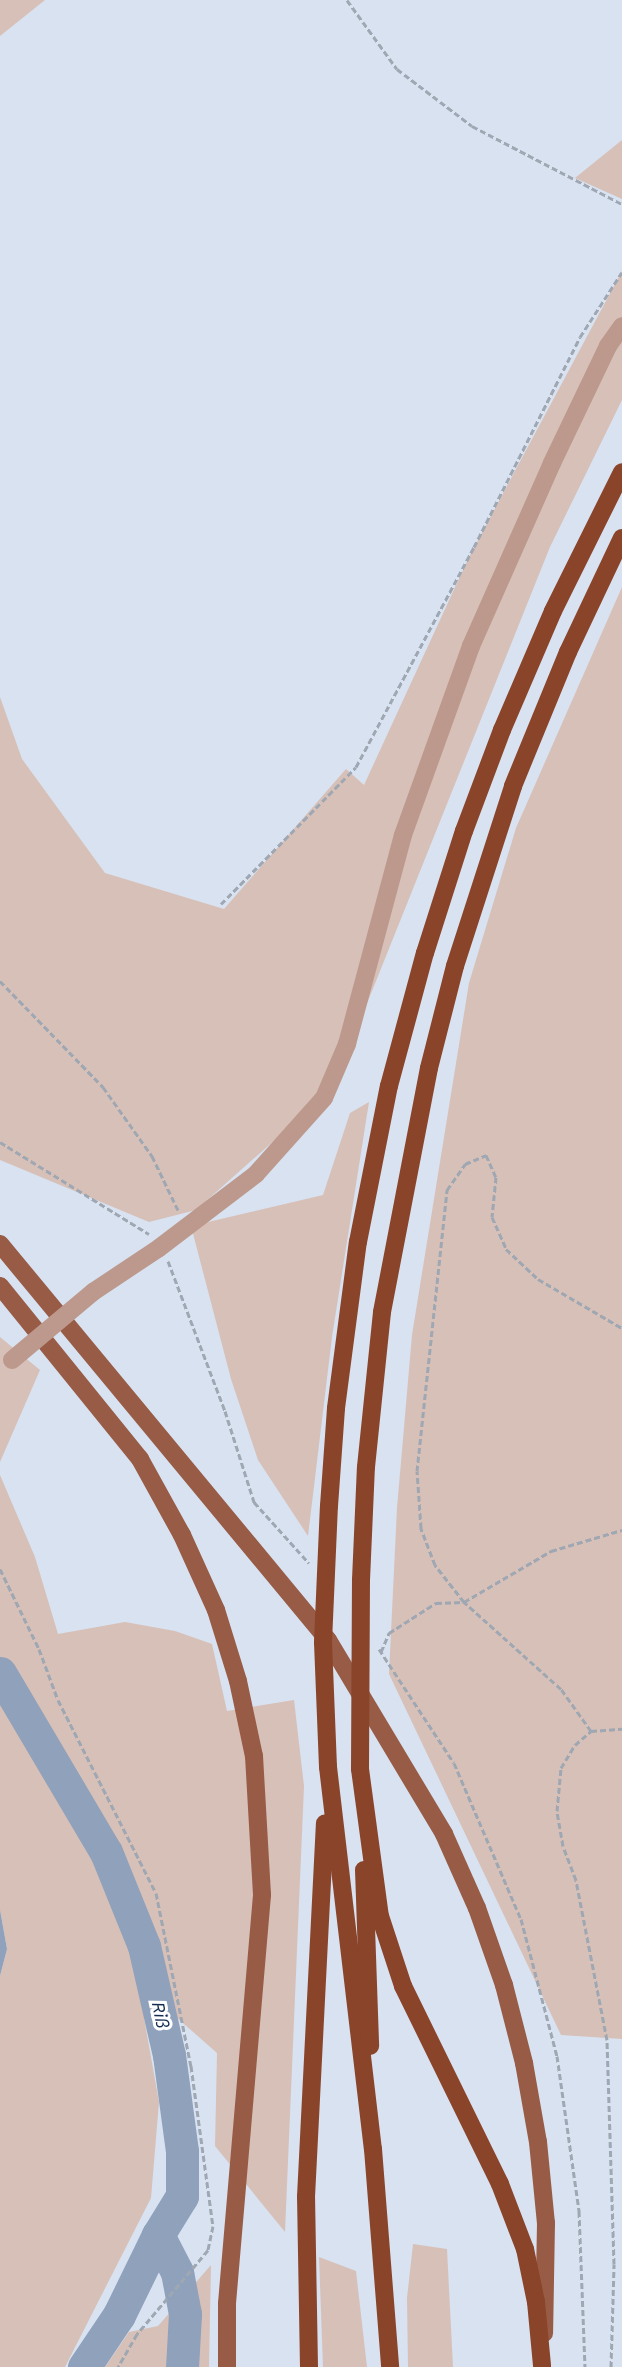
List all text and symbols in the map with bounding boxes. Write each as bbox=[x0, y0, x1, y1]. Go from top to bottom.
water label: Riß bbox=[147, 2000, 173, 2030]

